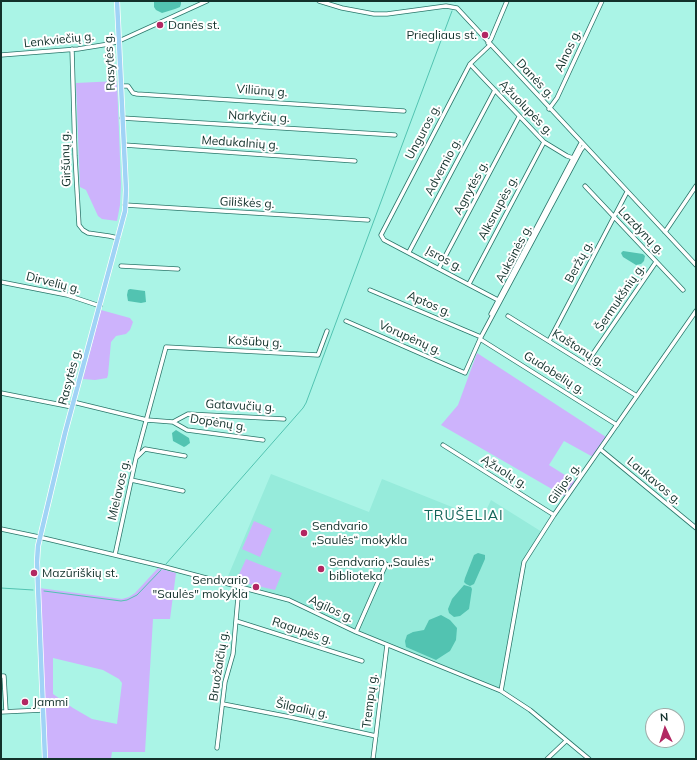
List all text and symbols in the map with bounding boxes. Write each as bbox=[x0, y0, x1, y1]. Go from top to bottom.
place label: Danės st. bbox=[168, 18, 220, 32]
marker: Danės st. bbox=[155, 20, 165, 30]
place label: Priegliaus st. bbox=[406, 28, 477, 42]
street label: Alnos g. bbox=[552, 28, 584, 74]
street label: Lenkviečių g. bbox=[23, 29, 95, 51]
marker: Priegliaus st. bbox=[480, 30, 490, 40]
street label: Rasytės g. bbox=[101, 33, 119, 91]
street label: Danės g. bbox=[513, 56, 557, 102]
street label: Ąžuolupės g. bbox=[496, 77, 556, 139]
street label: Viliūnų g. bbox=[236, 82, 288, 100]
street label: Unguros g. bbox=[403, 102, 443, 162]
street label: Narkyčių g. bbox=[228, 108, 290, 126]
street label: Giršūnų g. bbox=[58, 131, 74, 187]
street label: Medukalnių g. bbox=[201, 133, 279, 153]
street label: Advernio g. bbox=[422, 136, 464, 198]
street label: Agnytės g. bbox=[451, 158, 491, 218]
street label: Alksnupės g. bbox=[475, 174, 521, 242]
street label: Giliškės g. bbox=[219, 194, 275, 212]
street label: Lazdynų g. bbox=[615, 204, 667, 258]
street label: Auksinės g. bbox=[493, 223, 535, 285]
street label: Beržų g. bbox=[562, 239, 596, 285]
street label: Įsros g. bbox=[423, 243, 465, 275]
street label: Šermukšnių g. bbox=[592, 262, 648, 334]
street label: Dirvelių g. bbox=[25, 269, 81, 297]
street label: Aptos g. bbox=[405, 288, 453, 320]
street label: Vorupėnų g. bbox=[377, 318, 443, 358]
street label: Kaštonų g. bbox=[549, 326, 607, 370]
street label: Košūbų g. bbox=[227, 333, 283, 351]
street label: Rasytės g. bbox=[56, 347, 84, 407]
street label: Gudobelių g. bbox=[521, 349, 587, 397]
street label: Gatavučių g. bbox=[205, 397, 275, 415]
street label: Dopėnų g. bbox=[189, 411, 247, 435]
street label: Ąžuolų g. bbox=[478, 452, 530, 492]
street label: Laukavos g. bbox=[624, 454, 684, 508]
street label: Mielavos g. bbox=[105, 458, 133, 522]
street label: Gilijos g. bbox=[545, 461, 583, 507]
district label: TRUŠELIAI bbox=[424, 508, 504, 524]
place label: Sendvario „Saulės“ mokykla bbox=[312, 519, 407, 547]
marker: Sendvario „Saulės“ mokykla bbox=[299, 528, 309, 538]
place label: Sendvario „Saulės“ biblioteka bbox=[329, 555, 434, 583]
marker: Sendvario „Saulės“ biblioteka bbox=[316, 564, 326, 574]
place label: Mazūriškių st. bbox=[42, 566, 118, 580]
marker: Mazūriškių st. bbox=[29, 568, 39, 578]
place label: Sendvario "Saulės" mokykla bbox=[153, 573, 248, 601]
marker: Sendvario "Saulės" mokykla bbox=[251, 582, 261, 592]
street label: Agilos g. bbox=[306, 592, 356, 626]
street label: Ragupės g. bbox=[270, 615, 334, 647]
street label: Bruožaičių g. bbox=[206, 630, 232, 702]
street label: Trempų g. bbox=[360, 673, 380, 729]
place label: Jammi bbox=[33, 695, 68, 709]
street label: Šilgalių g. bbox=[274, 696, 330, 722]
marker: Jammi bbox=[20, 697, 30, 707]
north arrow bbox=[645, 708, 685, 748]
text: N bbox=[660, 710, 669, 724]

